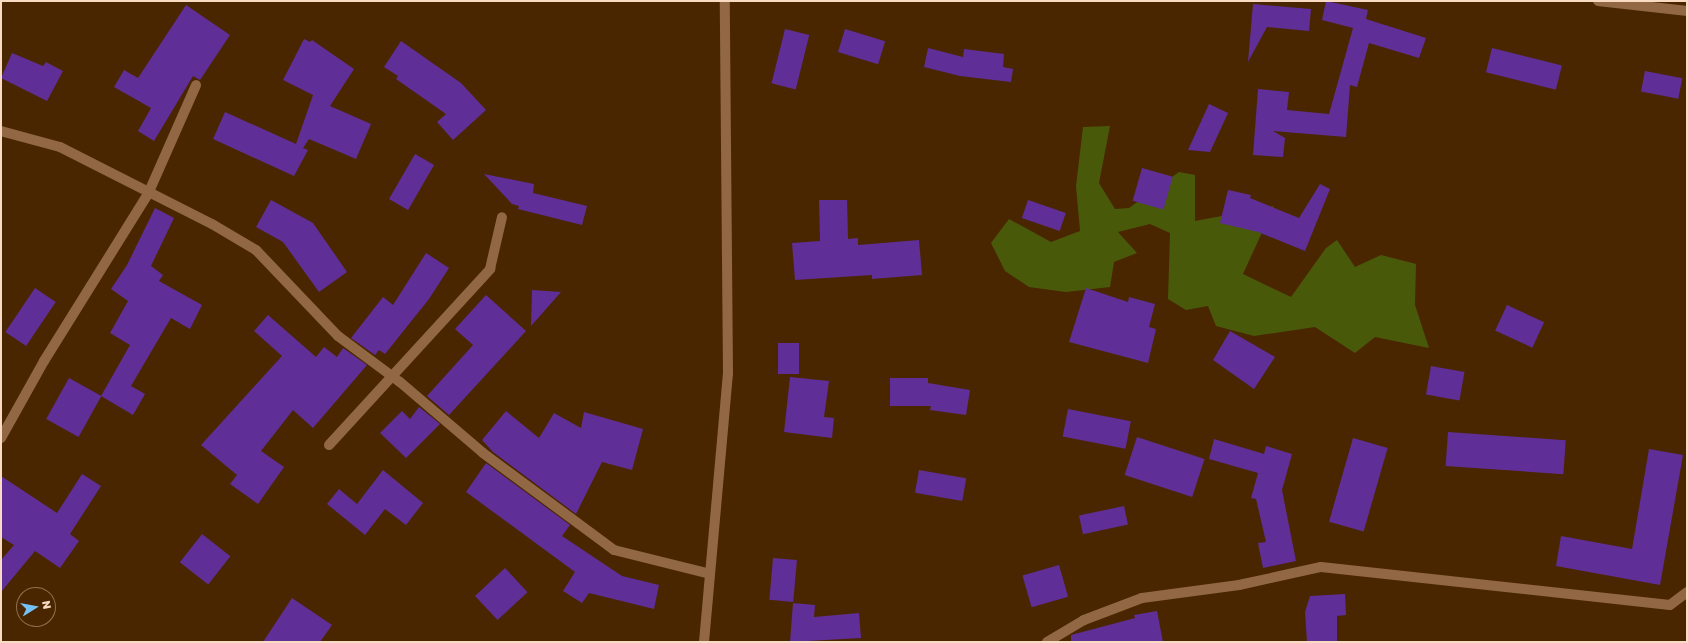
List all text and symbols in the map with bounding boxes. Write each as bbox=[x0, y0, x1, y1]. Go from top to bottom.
north arrow bbox=[16, 587, 56, 627]
text: N bbox=[40, 599, 54, 610]

